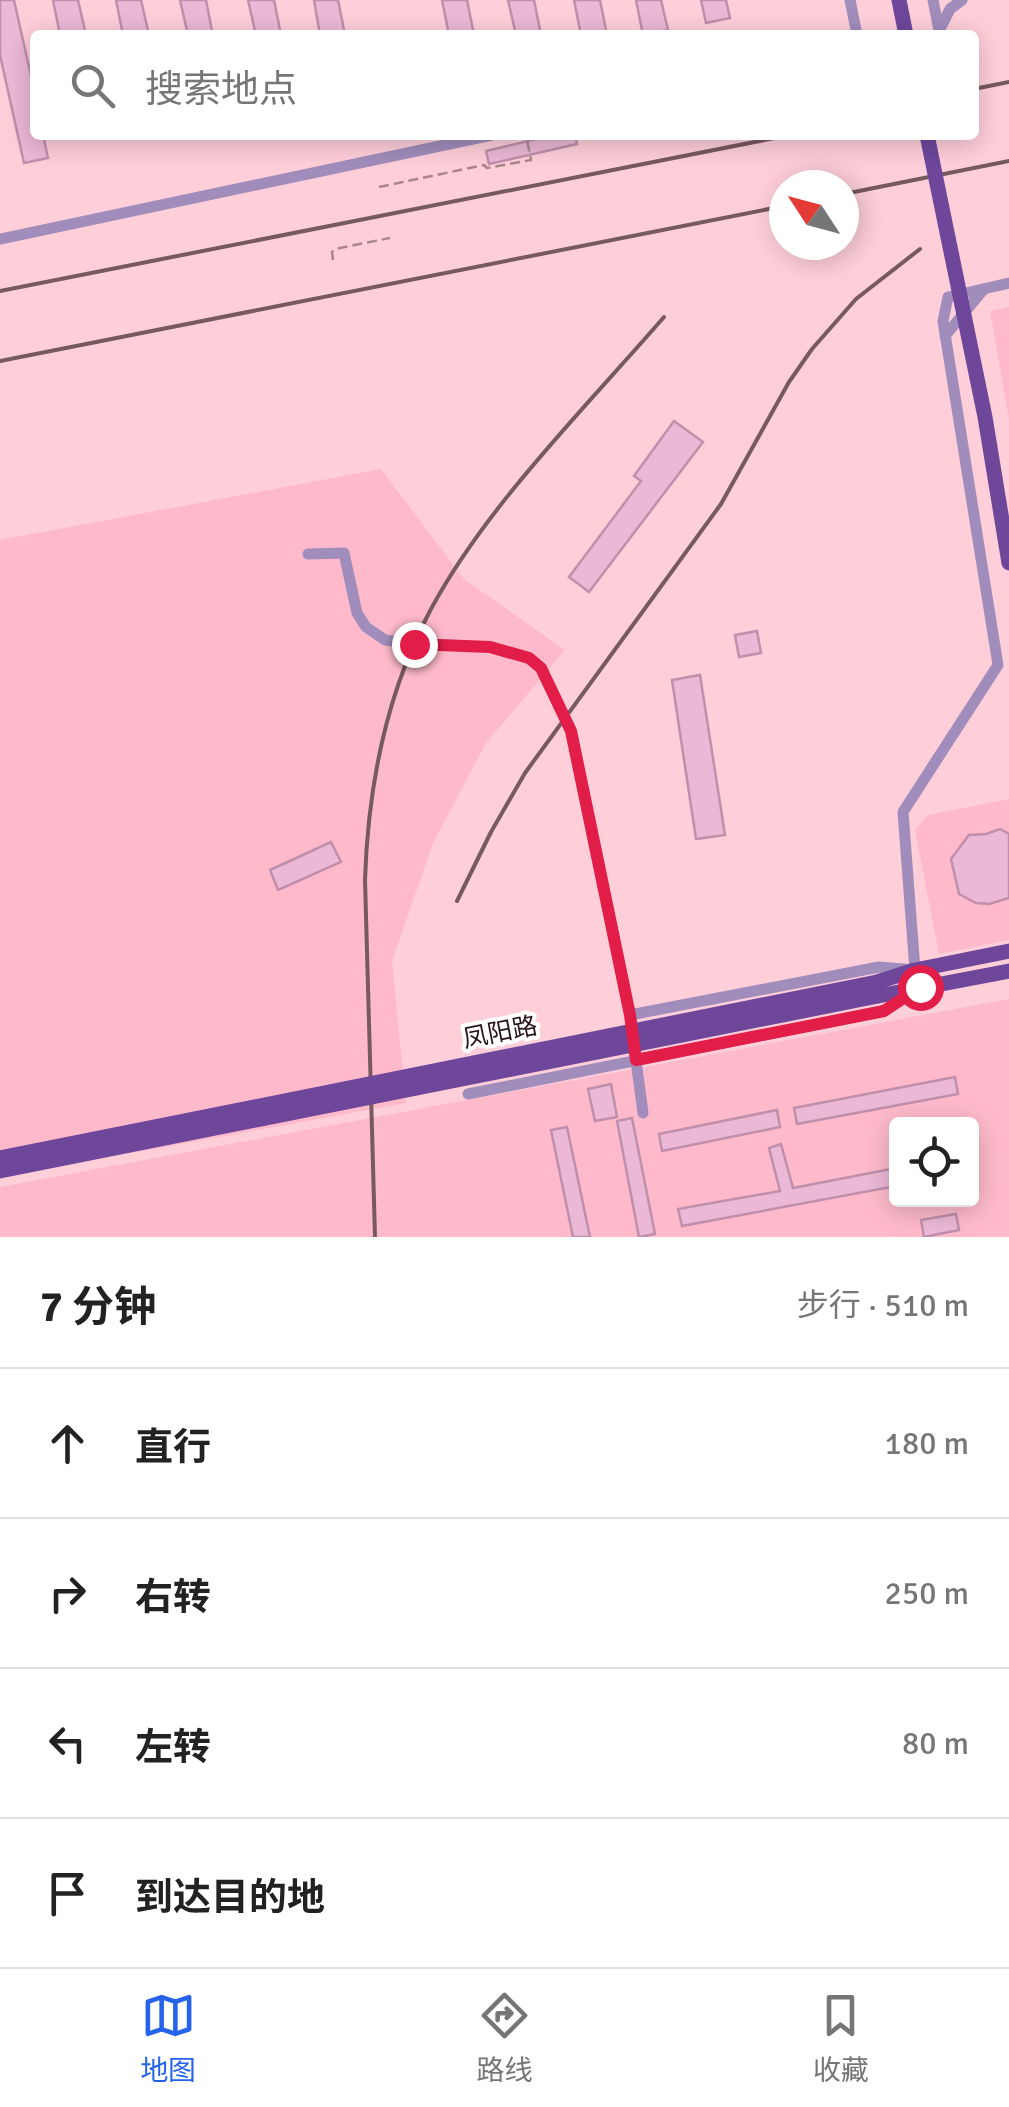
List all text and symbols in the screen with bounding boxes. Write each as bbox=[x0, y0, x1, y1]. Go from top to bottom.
search box bbox=[30, 30, 979, 140]
icon: search bbox=[65, 58, 120, 113]
text: 搜索地点 bbox=[145, 66, 297, 113]
north arrow bbox=[769, 170, 859, 260]
route end bbox=[392, 622, 438, 668]
route start bbox=[898, 965, 944, 1011]
street label: 凤阳路 bbox=[460, 1010, 540, 1054]
map controls bbox=[889, 1117, 979, 1207]
button: locate bbox=[889, 1117, 979, 1207]
text: 7 分钟 bbox=[40, 1282, 156, 1333]
text: 步行 · 510 m bbox=[797, 1286, 969, 1325]
icon: ahead bbox=[40, 1416, 95, 1471]
text: 直行 bbox=[135, 1424, 211, 1471]
text: 180 m bbox=[885, 1424, 969, 1463]
icon: right bbox=[40, 1566, 95, 1621]
text: 右转 bbox=[135, 1574, 211, 1621]
text: 250 m bbox=[885, 1574, 969, 1613]
icon: left bbox=[40, 1716, 95, 1771]
text: 左转 bbox=[135, 1724, 211, 1771]
text: 80 m bbox=[902, 1724, 969, 1763]
icon: arrive bbox=[40, 1866, 95, 1921]
text: 到达目的地 bbox=[135, 1874, 325, 1921]
tab: 地图 bbox=[140, 1988, 196, 2088]
tab: 路线 bbox=[476, 1988, 533, 2088]
tab: 收藏 bbox=[813, 1988, 869, 2088]

